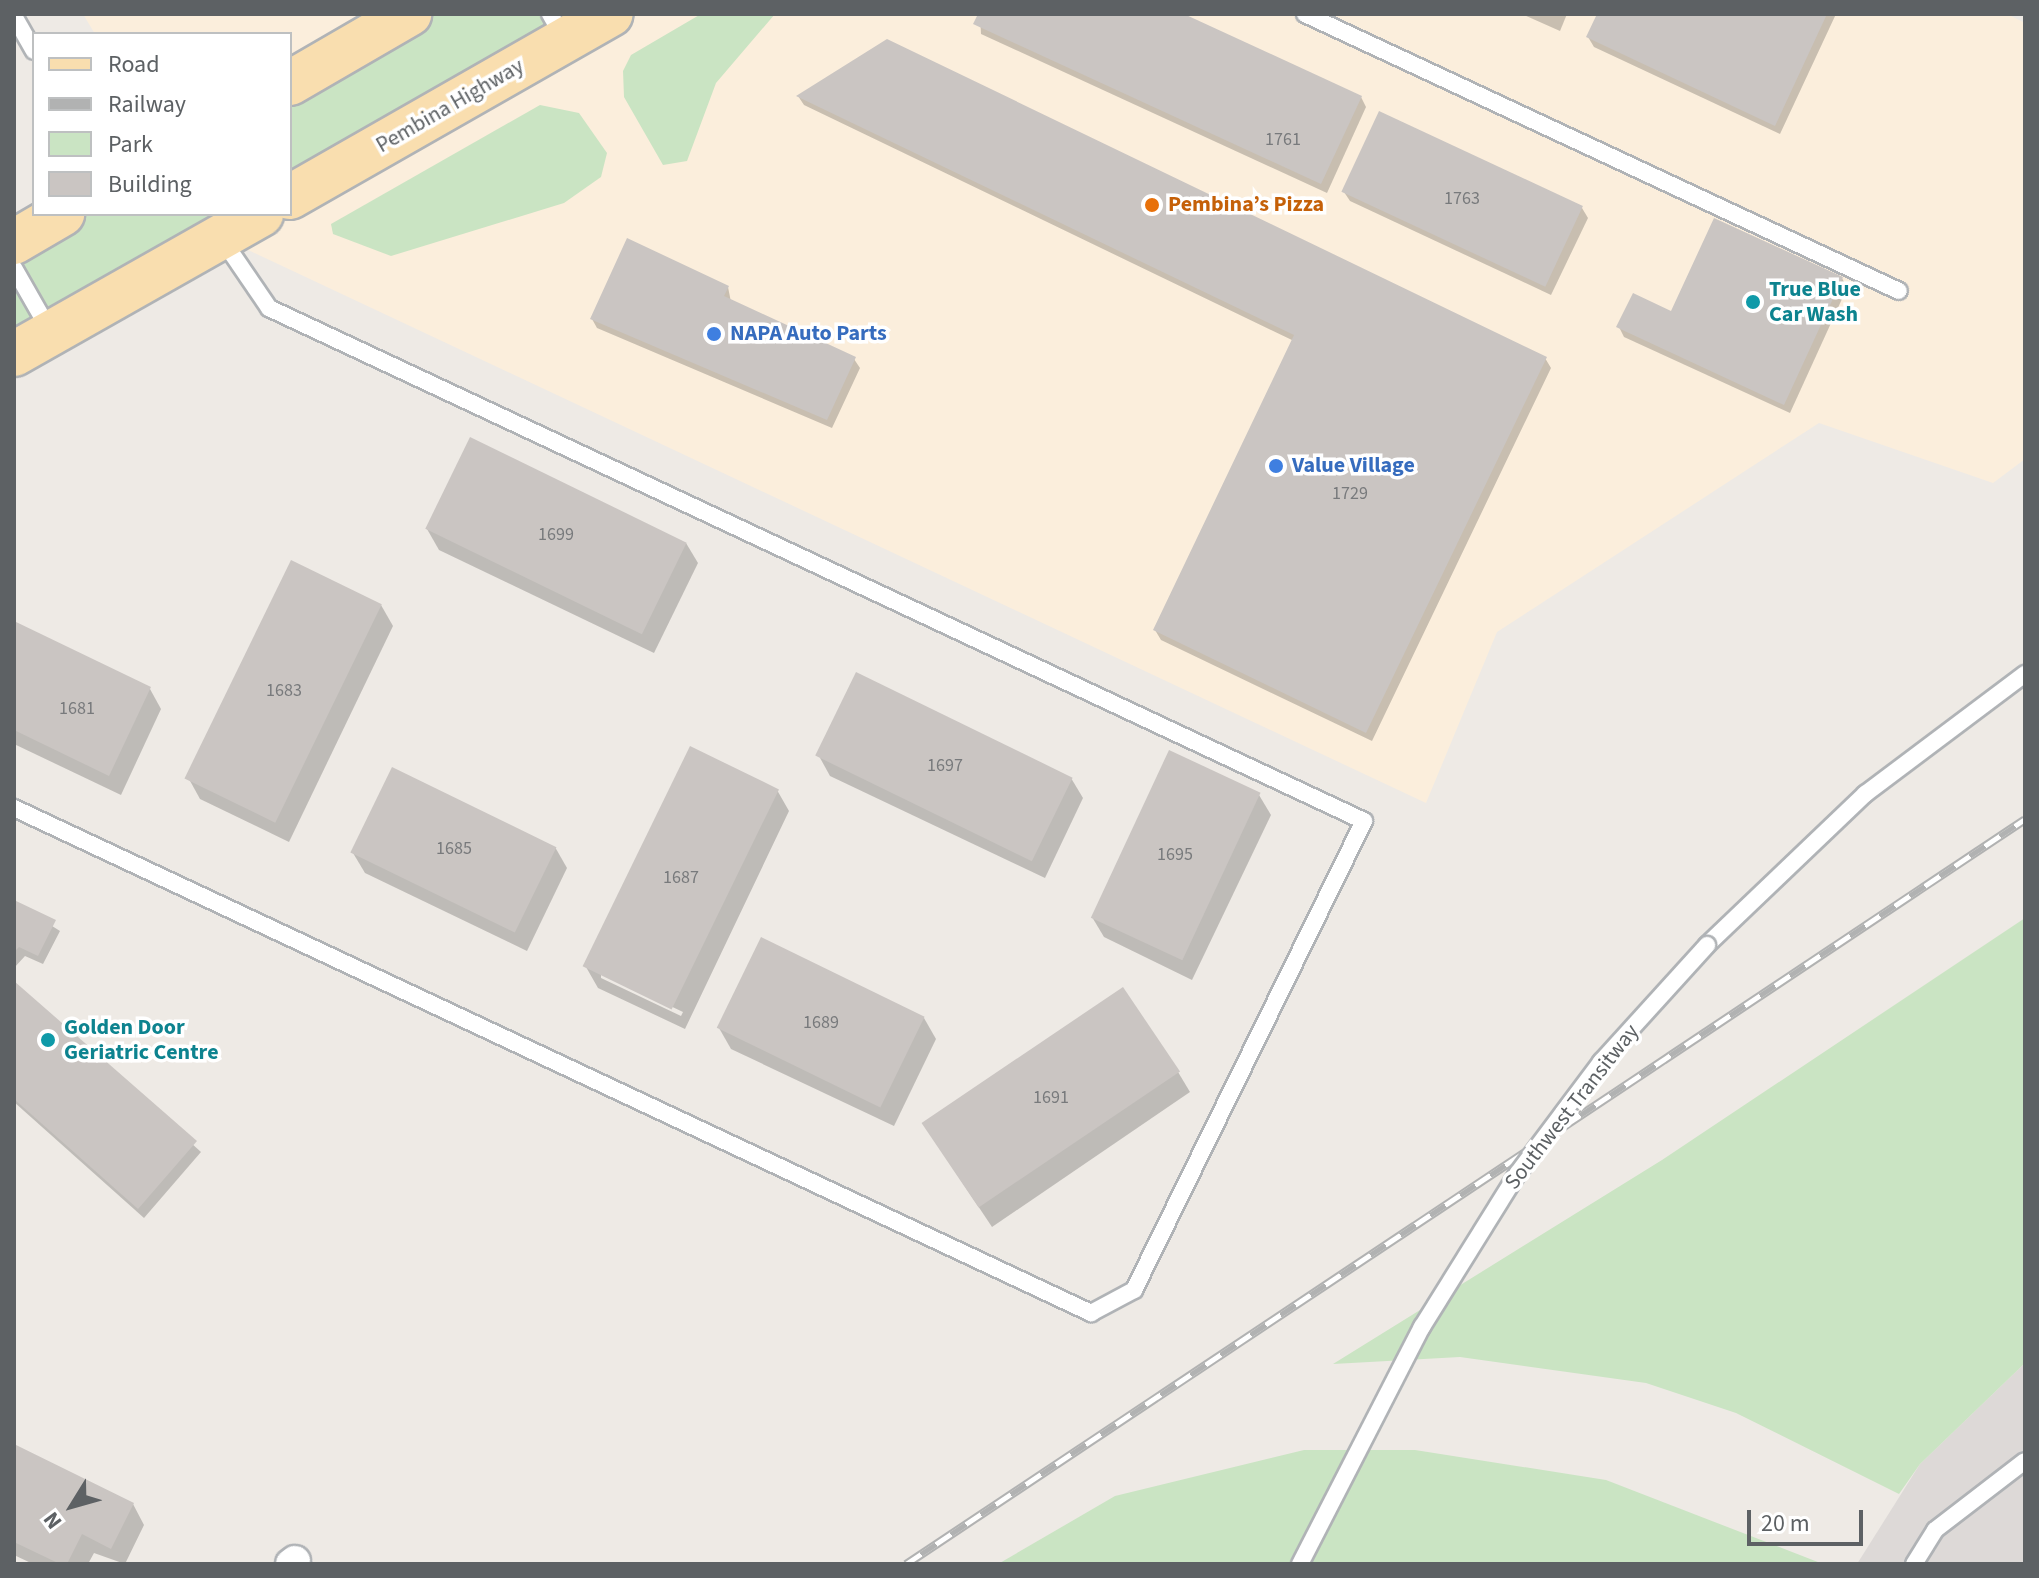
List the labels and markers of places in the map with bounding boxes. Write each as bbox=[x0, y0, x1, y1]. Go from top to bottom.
place label: Pembina’s Pizza bbox=[1168, 192, 1324, 218]
marker: Pembina’s Pizza bbox=[1143, 196, 1161, 214]
place label: True Blue Car Wash bbox=[1769, 276, 1861, 328]
marker: True Blue Car Wash bbox=[1744, 293, 1762, 311]
place label: NAPA Auto Parts bbox=[730, 321, 887, 347]
marker: NAPA Auto Parts bbox=[705, 325, 723, 343]
place label: Value Village bbox=[1292, 453, 1415, 479]
marker: Value Village bbox=[1267, 457, 1285, 475]
place label: Golden Door Geriatric Centre bbox=[64, 1014, 219, 1066]
marker: Golden Door Geriatric Centre bbox=[39, 1031, 57, 1049]

